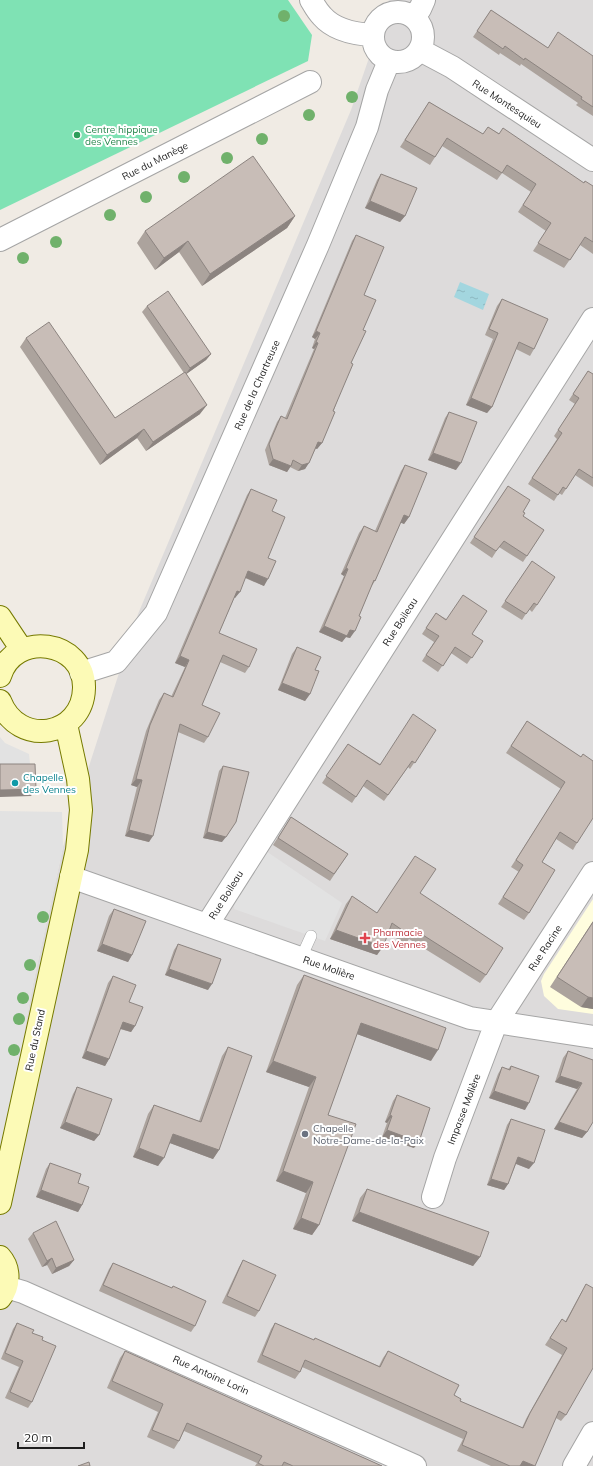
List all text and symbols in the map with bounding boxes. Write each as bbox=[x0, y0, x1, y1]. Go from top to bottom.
street label: Rue Montesquieu bbox=[470, 77, 544, 131]
place label: Centre hippique des Vennes bbox=[85, 123, 158, 148]
marker: Centre hippique des Vennes bbox=[72, 130, 82, 140]
street label: Rue du Manège bbox=[120, 139, 190, 183]
street label: Rue de la Chartreuse bbox=[231, 338, 283, 432]
street label: Rue Boileau bbox=[380, 595, 420, 649]
place label: Chapelle des Vennes bbox=[23, 771, 76, 796]
marker: Chapelle des Vennes bbox=[10, 778, 20, 788]
street label: Rue Boileau bbox=[206, 868, 246, 922]
street label: Rue Racine bbox=[525, 923, 565, 973]
place label: Pharmacie des Vennes bbox=[373, 926, 426, 951]
marker: Pharmacie des Vennes bbox=[360, 933, 370, 943]
street label: Rue Molière bbox=[301, 953, 357, 983]
street label: Rue du Stand bbox=[22, 1008, 48, 1072]
street label: Impasse Molière bbox=[445, 1072, 483, 1146]
place label: Chapelle Notre-Dame-de-la-Paix bbox=[313, 1122, 424, 1147]
marker: Chapelle Notre-Dame-de-la-Paix bbox=[300, 1129, 310, 1139]
street label: Rue Antoine Lorin bbox=[171, 1352, 251, 1398]
scale bar bbox=[18, 1424, 84, 1450]
text: 20 m bbox=[24, 1430, 52, 1445]

